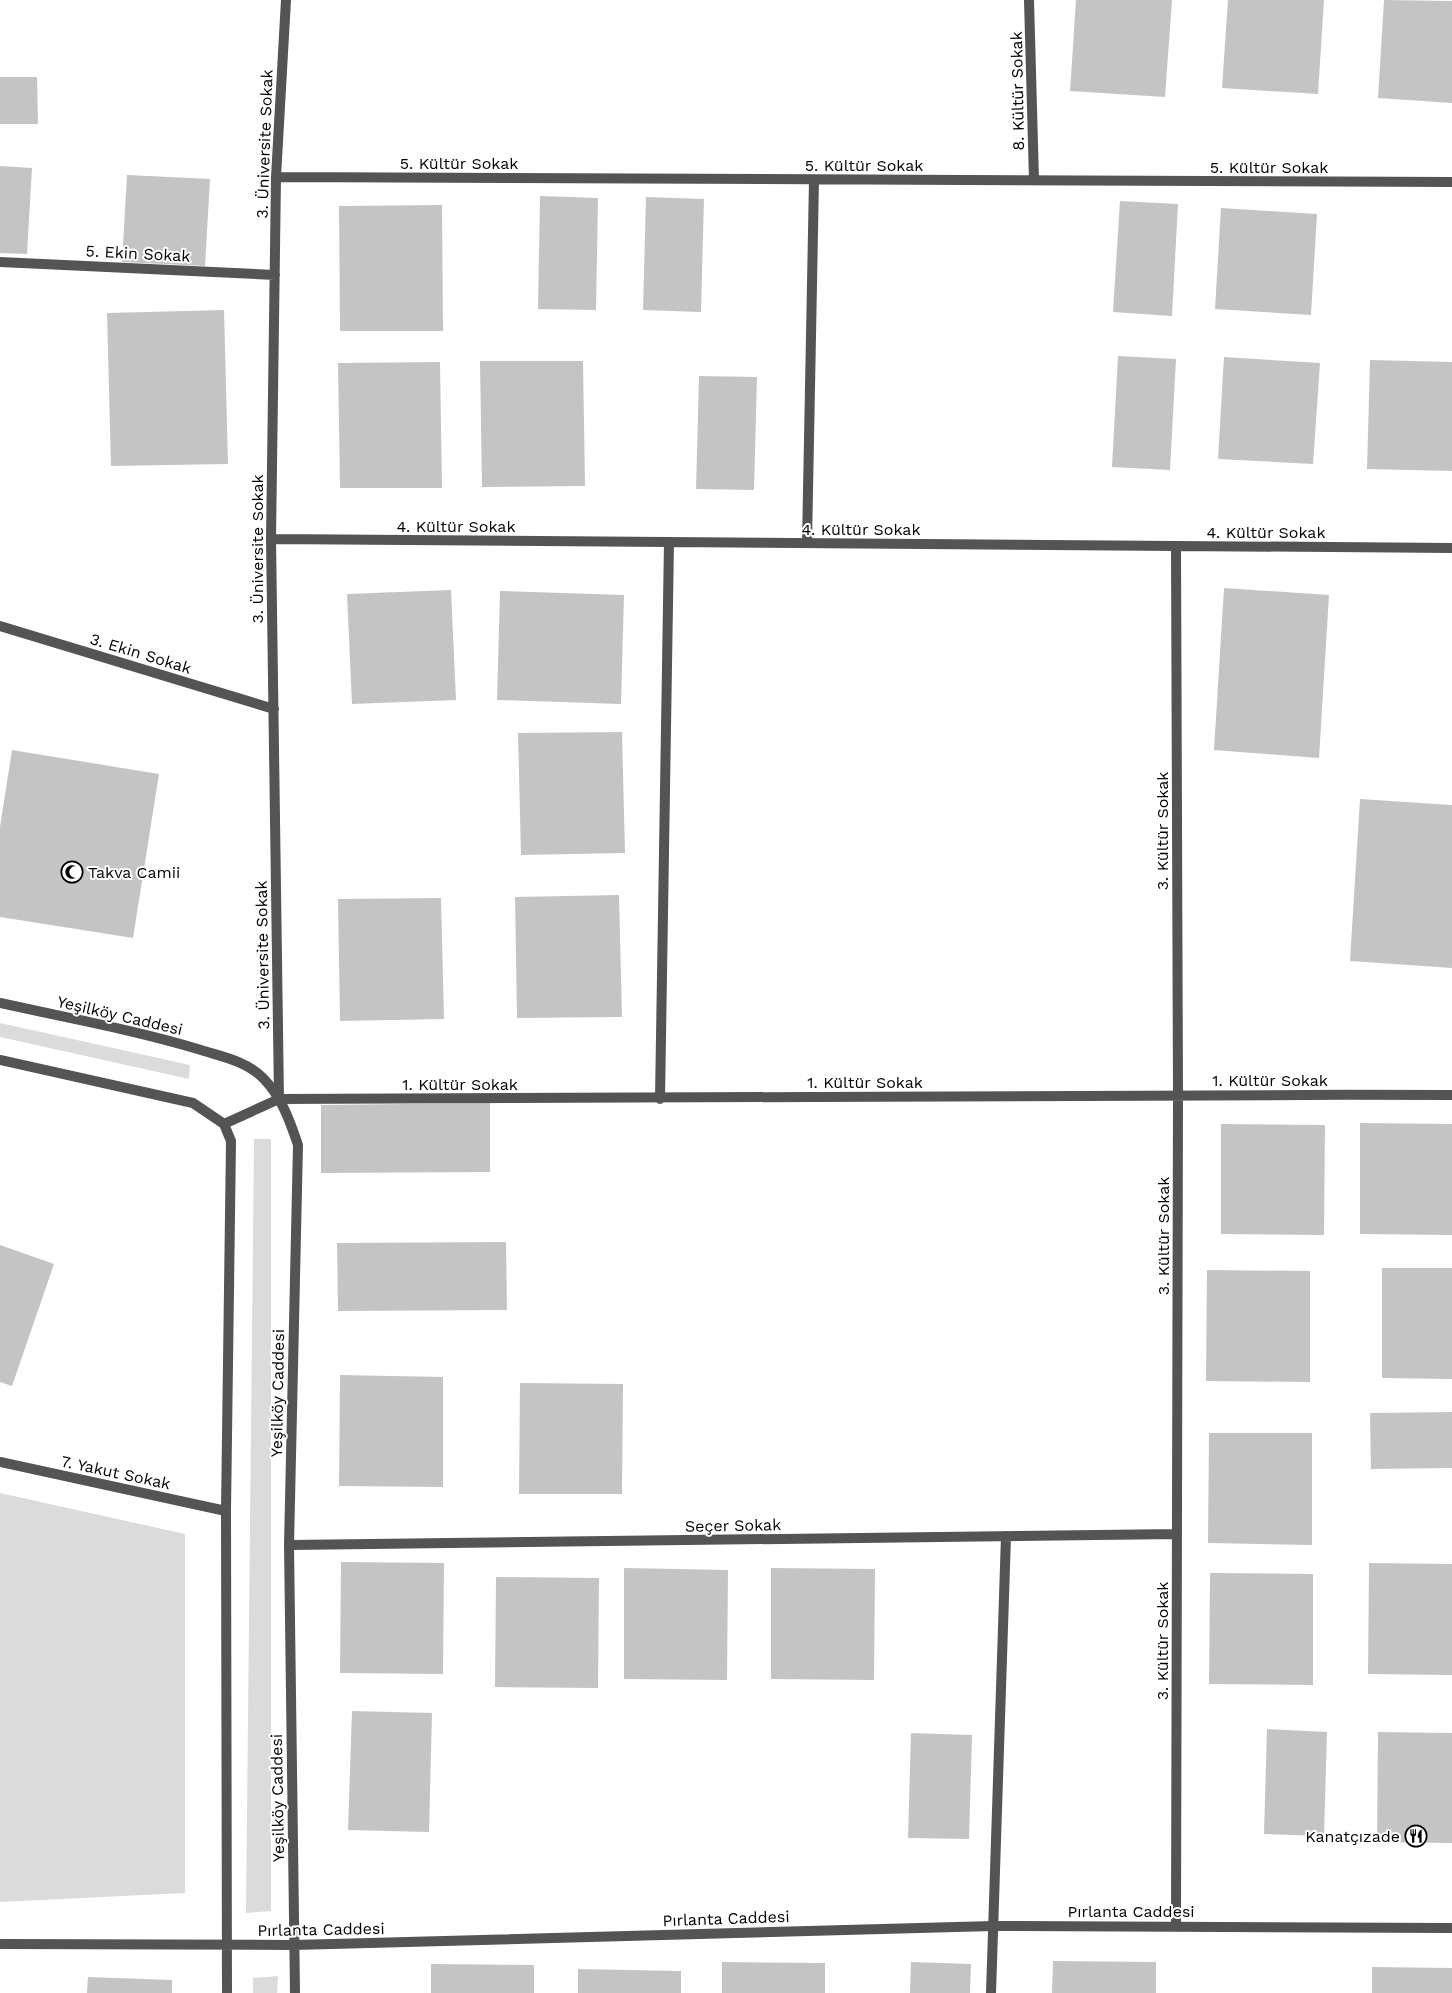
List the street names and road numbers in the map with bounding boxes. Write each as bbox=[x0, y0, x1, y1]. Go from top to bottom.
street label: 8. Kültür Sokak bbox=[1007, 31, 1028, 151]
street label: 3. Üniversite Sokak bbox=[252, 69, 277, 219]
street label: 5. Kültür Sokak bbox=[400, 154, 518, 173]
street label: 5. Kültür Sokak bbox=[805, 156, 923, 175]
street label: 5. Kültür Sokak bbox=[1210, 158, 1328, 177]
street label: 5. Ekin Sokak bbox=[85, 241, 191, 266]
street label: 3. Üniversite Sokak bbox=[248, 474, 267, 624]
street label: 4. Kültür Sokak bbox=[397, 517, 515, 536]
street label: 4. Kültür Sokak bbox=[802, 520, 920, 539]
street label: 4. Kültür Sokak bbox=[1207, 523, 1325, 542]
street label: 3. Ekin Sokak bbox=[88, 629, 194, 678]
street label: 3. Kültür Sokak bbox=[1153, 772, 1172, 890]
street label: 3. Üniversite Sokak bbox=[252, 880, 273, 1030]
street label: Yeşilköy Caddesi bbox=[55, 992, 185, 1039]
street label: 1. Kültür Sokak bbox=[1212, 1071, 1328, 1090]
street label: 1. Kültür Sokak bbox=[807, 1073, 923, 1092]
street label: 1. Kültür Sokak bbox=[402, 1075, 518, 1094]
street label: 3. Kültür Sokak bbox=[1154, 1177, 1173, 1295]
street label: Yeşilköy Caddesi bbox=[267, 1329, 288, 1457]
street label: 7. Yakut Sokak bbox=[59, 1452, 172, 1493]
street label: Seçer Sokak bbox=[685, 1515, 781, 1536]
street label: 3. Kültür Sokak bbox=[1153, 1582, 1172, 1700]
street label: Yeşilköy Caddesi bbox=[267, 1734, 288, 1862]
street label: Pırlanta Caddesi bbox=[1067, 1902, 1195, 1921]
street label: Pırlanta Caddesi bbox=[662, 1907, 790, 1930]
street label: Pırlanta Caddesi bbox=[257, 1919, 385, 1940]

